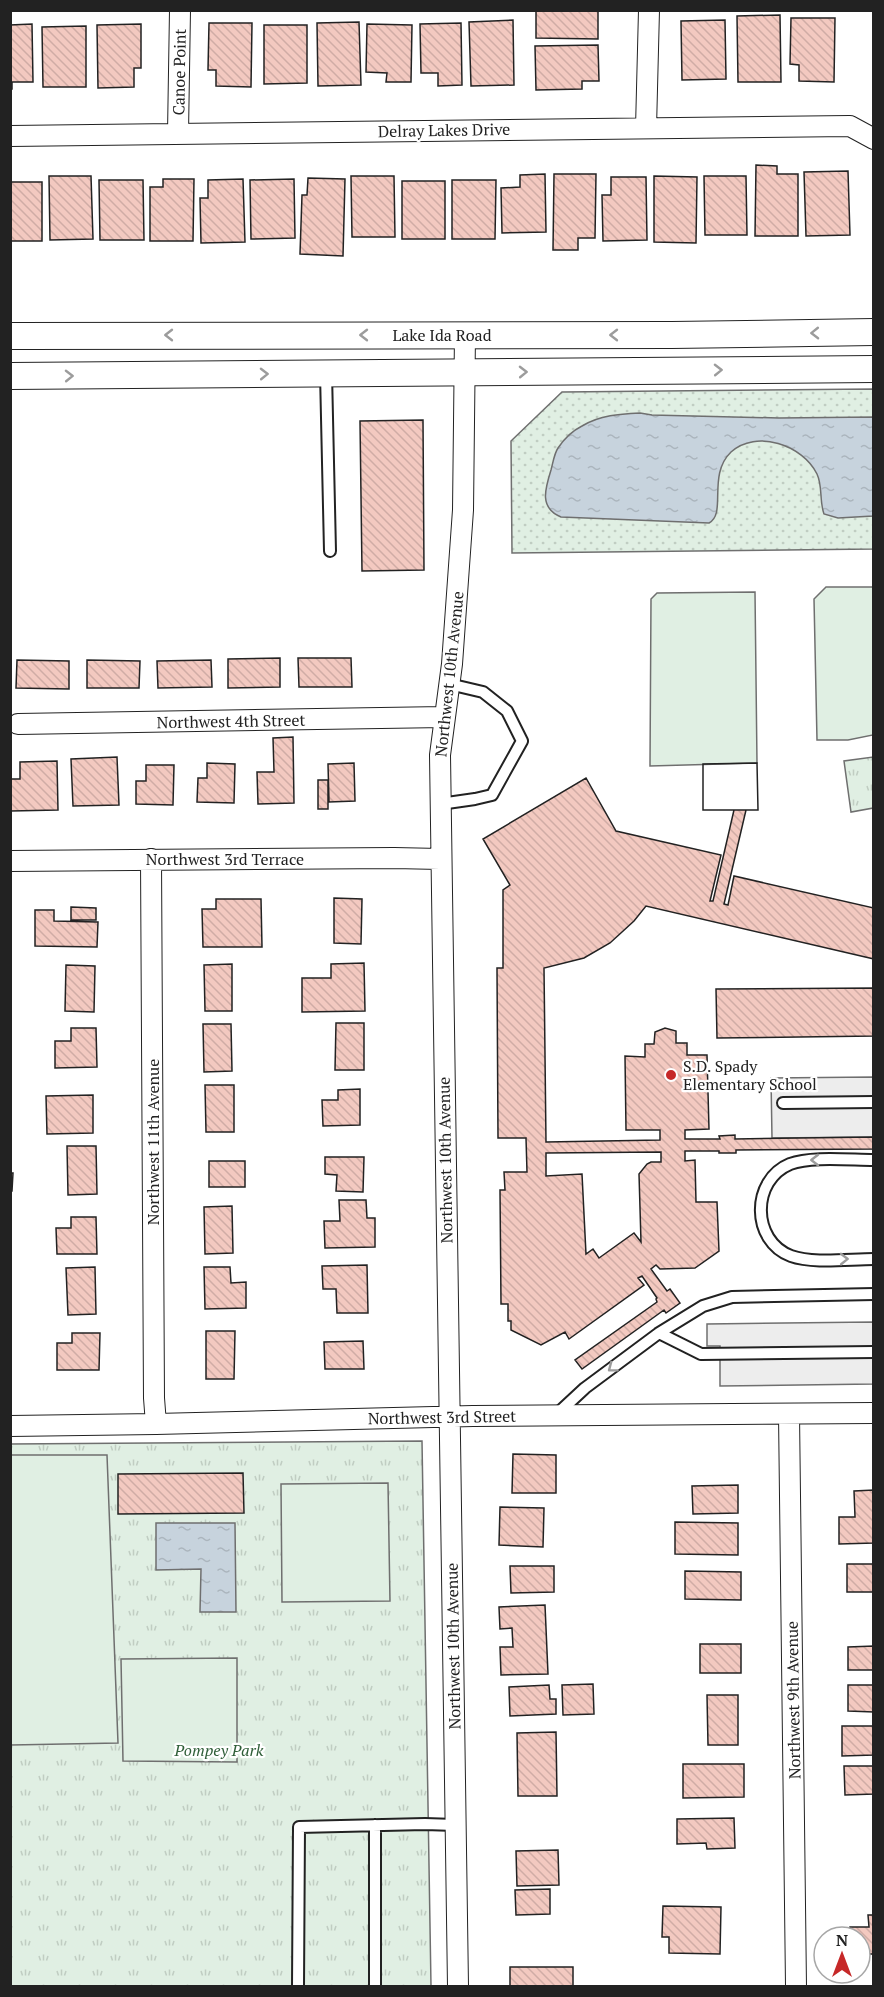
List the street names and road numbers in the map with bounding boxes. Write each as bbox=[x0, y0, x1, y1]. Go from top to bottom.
street label: Canoe Point bbox=[167, 28, 191, 116]
street label: Delray Lakes Drive bbox=[378, 118, 510, 142]
street label: Lake Ida Road bbox=[392, 324, 492, 346]
street label: Northwest 10th Avenue bbox=[429, 590, 469, 758]
street label: Northwest 4th Street bbox=[156, 709, 306, 733]
street label: Northwest 3rd Terrace bbox=[146, 848, 304, 870]
street label: Northwest 11th Avenue bbox=[142, 1059, 164, 1225]
street label: Northwest 10th Avenue bbox=[433, 1077, 457, 1243]
street label: Northwest 3rd Street bbox=[368, 1405, 516, 1429]
street label: Northwest 10th Avenue bbox=[441, 1563, 465, 1729]
street label: Northwest 9th Avenue bbox=[781, 1621, 805, 1779]

